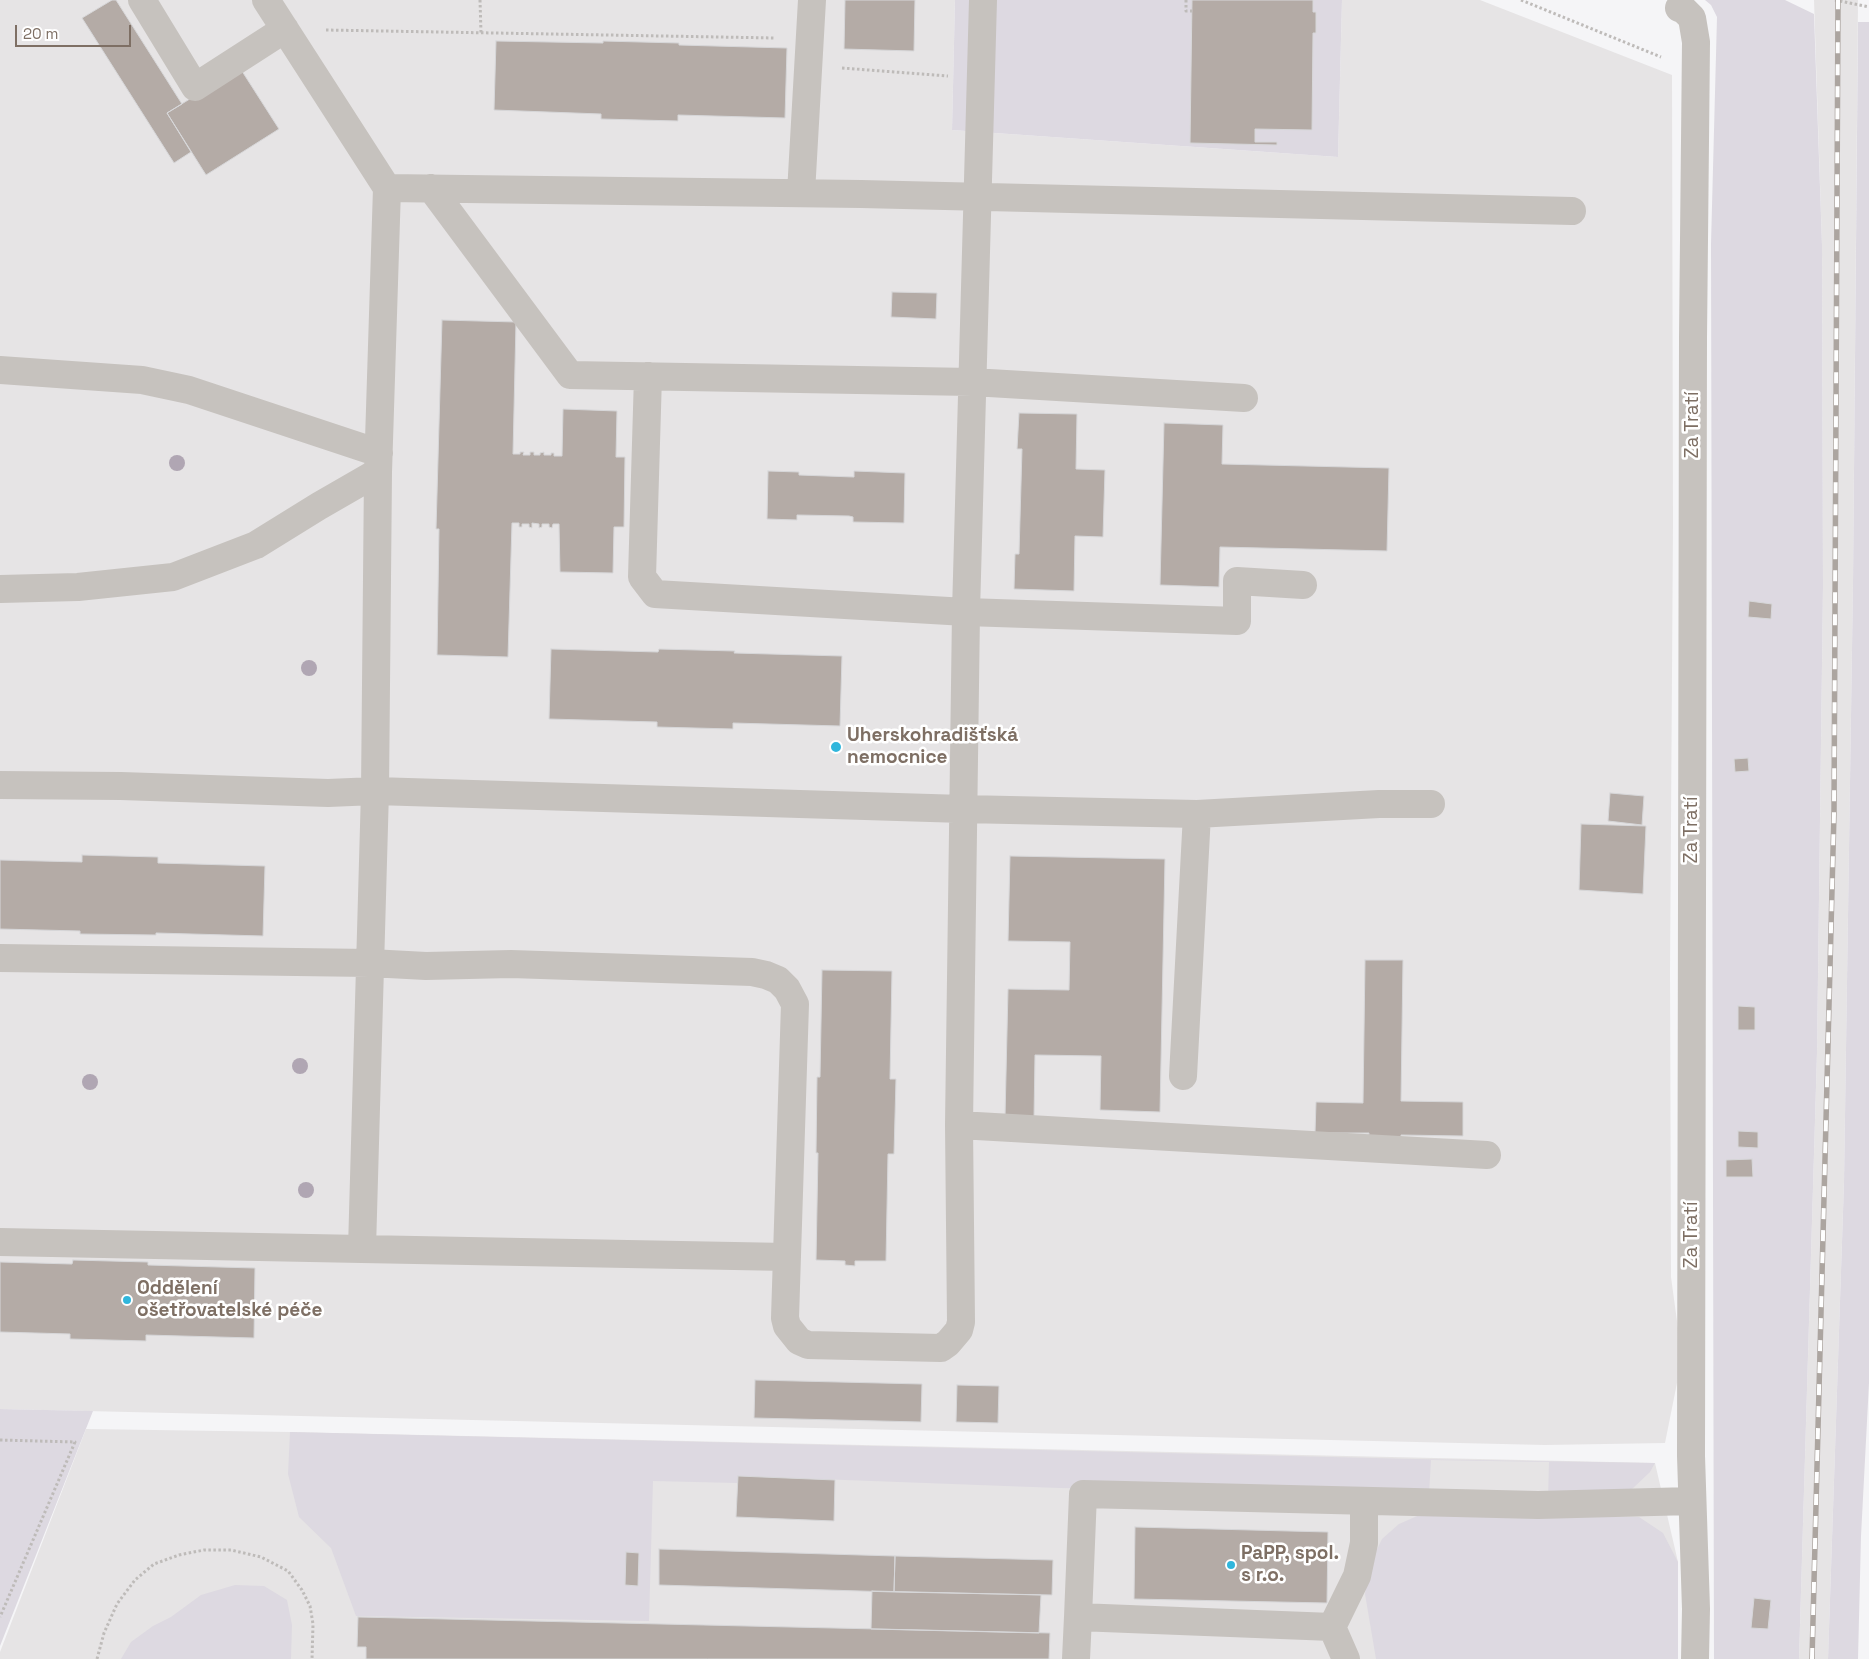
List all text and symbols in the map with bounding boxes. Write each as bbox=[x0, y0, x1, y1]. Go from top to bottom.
scale bar bbox=[18, 15, 134, 47]
text: 20 m bbox=[23, 24, 58, 43]
street label: Za Tratí bbox=[1682, 391, 1704, 459]
place label: Uherskohradišťská nemocnice bbox=[847, 725, 1018, 769]
marker: Uherskohradišťská nemocnice bbox=[829, 740, 843, 754]
street label: Za Tratí bbox=[1681, 796, 1703, 864]
street label: Za Tratí bbox=[1681, 1201, 1703, 1269]
place label: Oddělení ošetřovatelské péče bbox=[137, 1278, 322, 1322]
marker: Oddělení ošetřovatelské péče bbox=[121, 1294, 133, 1306]
place label: PaPP, spol. s r.o. bbox=[1241, 1543, 1339, 1587]
marker: PaPP, spol. s r.o. bbox=[1225, 1559, 1237, 1571]

